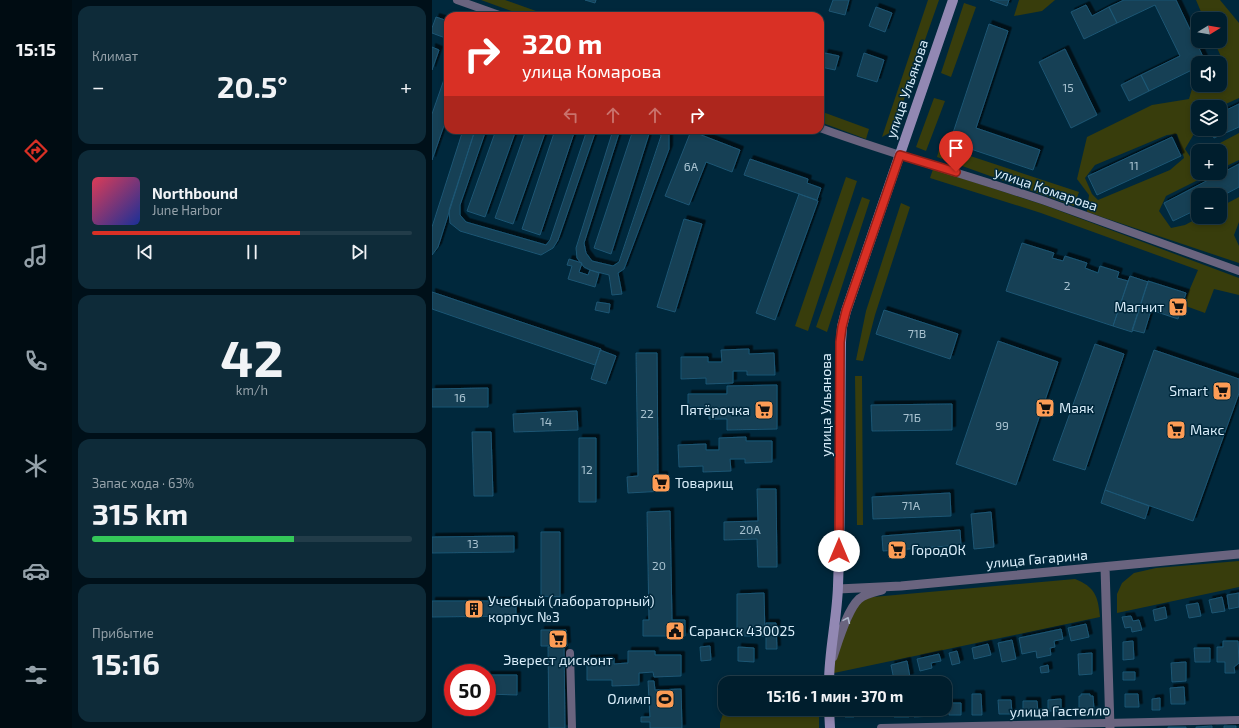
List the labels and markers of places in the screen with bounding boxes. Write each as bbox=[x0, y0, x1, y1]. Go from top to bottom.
pin bbox=[939, 131, 973, 172]
supermarket icon: Магнит bbox=[1167, 296, 1189, 318]
place label: Магнит bbox=[1114, 298, 1164, 315]
supermarket icon: Smart bbox=[1211, 380, 1233, 402]
place label: Smart bbox=[1169, 382, 1208, 399]
supermarket icon: Маяк bbox=[1034, 397, 1056, 419]
supermarket icon: Пятёрочка bbox=[753, 399, 775, 421]
place label: Маяк bbox=[1059, 399, 1095, 416]
place label: Пятёрочка bbox=[680, 401, 750, 418]
supermarket icon: Макс bbox=[1165, 419, 1187, 441]
place label: Макс bbox=[1190, 421, 1224, 438]
supermarket icon: Товарищ bbox=[650, 472, 672, 494]
place label: Товарищ bbox=[675, 474, 733, 491]
supermarket icon: ГородОК bbox=[886, 539, 908, 561]
place label: ГородОК bbox=[911, 541, 966, 558]
place label: Учебный (лабораторный) корпус №3 bbox=[488, 592, 655, 625]
building icon: Учебный (лабораторный) корпус №3 bbox=[463, 598, 485, 620]
public building icon: Саранск 430025 bbox=[664, 620, 686, 642]
place label: Саранск 430025 bbox=[689, 622, 795, 639]
supermarket icon: Эверест дисконт bbox=[547, 628, 569, 650]
place label: Эверест дисконт bbox=[503, 651, 613, 668]
sports icon: Олимп bbox=[654, 688, 676, 710]
place label: Олимп bbox=[607, 690, 651, 707]

